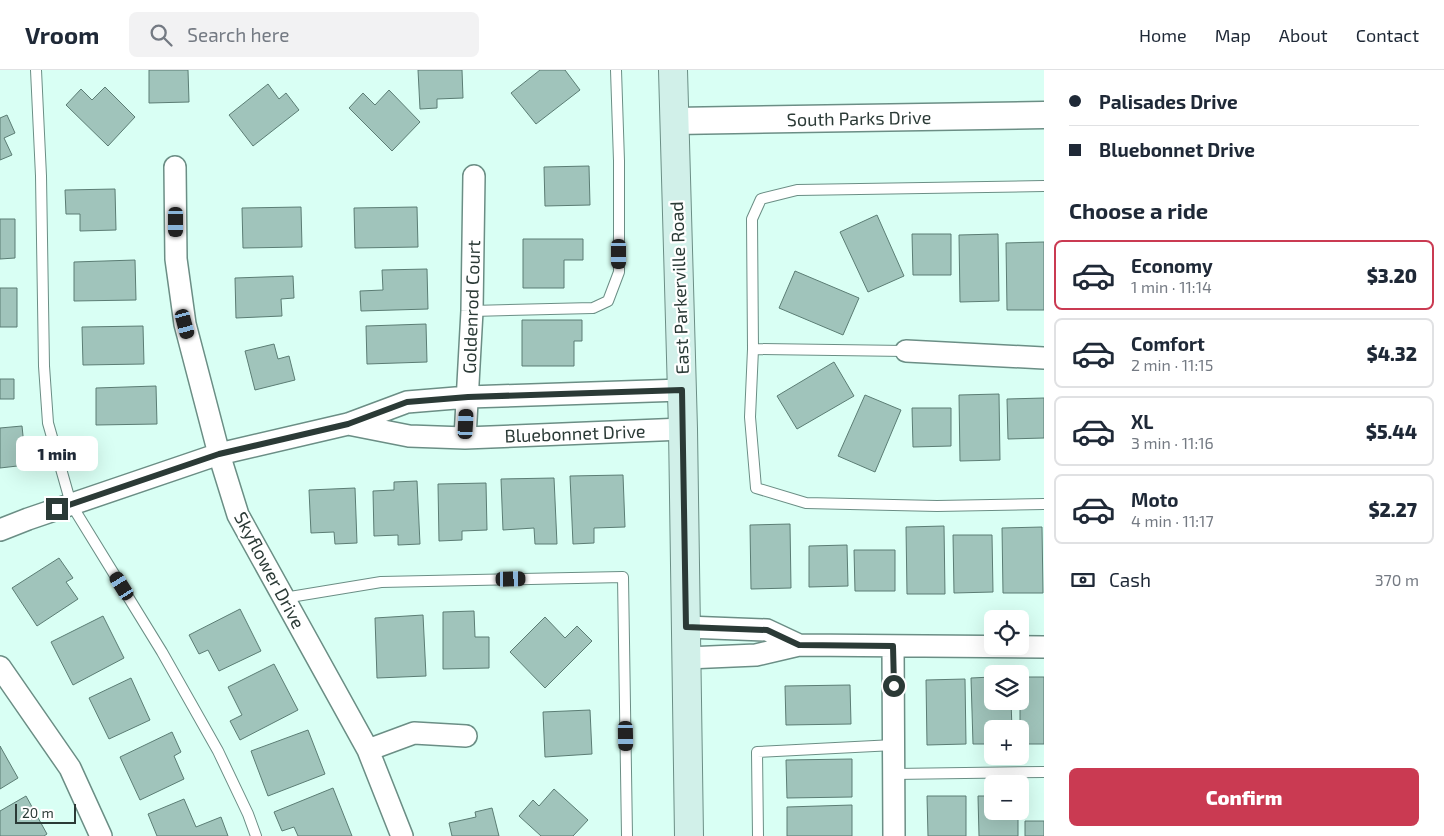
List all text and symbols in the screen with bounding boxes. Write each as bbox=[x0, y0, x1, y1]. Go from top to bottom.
search box bbox=[129, 12, 479, 57]
text: Vroom bbox=[25, 20, 99, 49]
icon: search bbox=[147, 21, 175, 49]
text: Search here bbox=[187, 23, 289, 46]
text: Home bbox=[1139, 24, 1187, 46]
text: Map bbox=[1215, 24, 1251, 46]
text: About bbox=[1279, 24, 1328, 46]
text: Contact bbox=[1356, 24, 1419, 46]
text: Palisades Drive bbox=[1099, 90, 1238, 113]
street label: South Parks Drive bbox=[787, 106, 931, 130]
text: Bluebonnet Drive bbox=[1099, 138, 1255, 161]
text: Choose a ride bbox=[1069, 197, 1208, 223]
street label: East Parkerville Road bbox=[665, 201, 693, 375]
car bbox=[168, 207, 183, 237]
car bbox=[611, 239, 626, 269]
street label: Goldenrod Court bbox=[458, 240, 484, 374]
icon: car bbox=[1071, 253, 1116, 298]
text: Economy bbox=[1131, 254, 1213, 277]
text: $3.20 bbox=[1367, 264, 1417, 287]
text: 1 min · 11:14 bbox=[1131, 277, 1212, 296]
car bbox=[173, 308, 196, 340]
icon: car bbox=[1071, 331, 1116, 376]
text: Comfort bbox=[1131, 332, 1205, 355]
text: $4.32 bbox=[1367, 342, 1417, 365]
text: 2 min · 11:15 bbox=[1131, 355, 1213, 374]
car bbox=[457, 409, 474, 439]
icon: car bbox=[1071, 409, 1116, 454]
text: XL bbox=[1131, 410, 1153, 433]
street label: Bluebonnet Drive bbox=[504, 420, 646, 446]
text: $5.44 bbox=[1366, 420, 1417, 443]
text: 3 min · 11:16 bbox=[1131, 433, 1214, 452]
callout: 1 min bbox=[16, 436, 98, 472]
text: 1 min bbox=[37, 444, 77, 463]
icon: car bbox=[1071, 487, 1116, 532]
text: Moto bbox=[1131, 488, 1179, 511]
route end bbox=[46, 498, 68, 520]
text: $2.27 bbox=[1368, 498, 1417, 521]
street label: Skyflower Drive bbox=[230, 508, 310, 632]
text: 4 min · 11:17 bbox=[1131, 511, 1214, 530]
icon: cash bbox=[1069, 566, 1097, 594]
text: Cash bbox=[1109, 568, 1151, 591]
car bbox=[107, 569, 136, 603]
text: 370 m bbox=[1375, 570, 1419, 589]
car bbox=[495, 571, 526, 587]
map controls bbox=[984, 610, 1029, 820]
button: locate bbox=[984, 610, 1029, 655]
button: layers bbox=[984, 665, 1029, 710]
route start bbox=[883, 675, 905, 697]
button: + bbox=[984, 720, 1029, 765]
car bbox=[618, 721, 633, 751]
button: Confirm bbox=[1069, 768, 1419, 826]
button: − bbox=[984, 775, 1029, 820]
scale bar bbox=[15, 801, 76, 824]
text: 20 m bbox=[22, 804, 54, 821]

